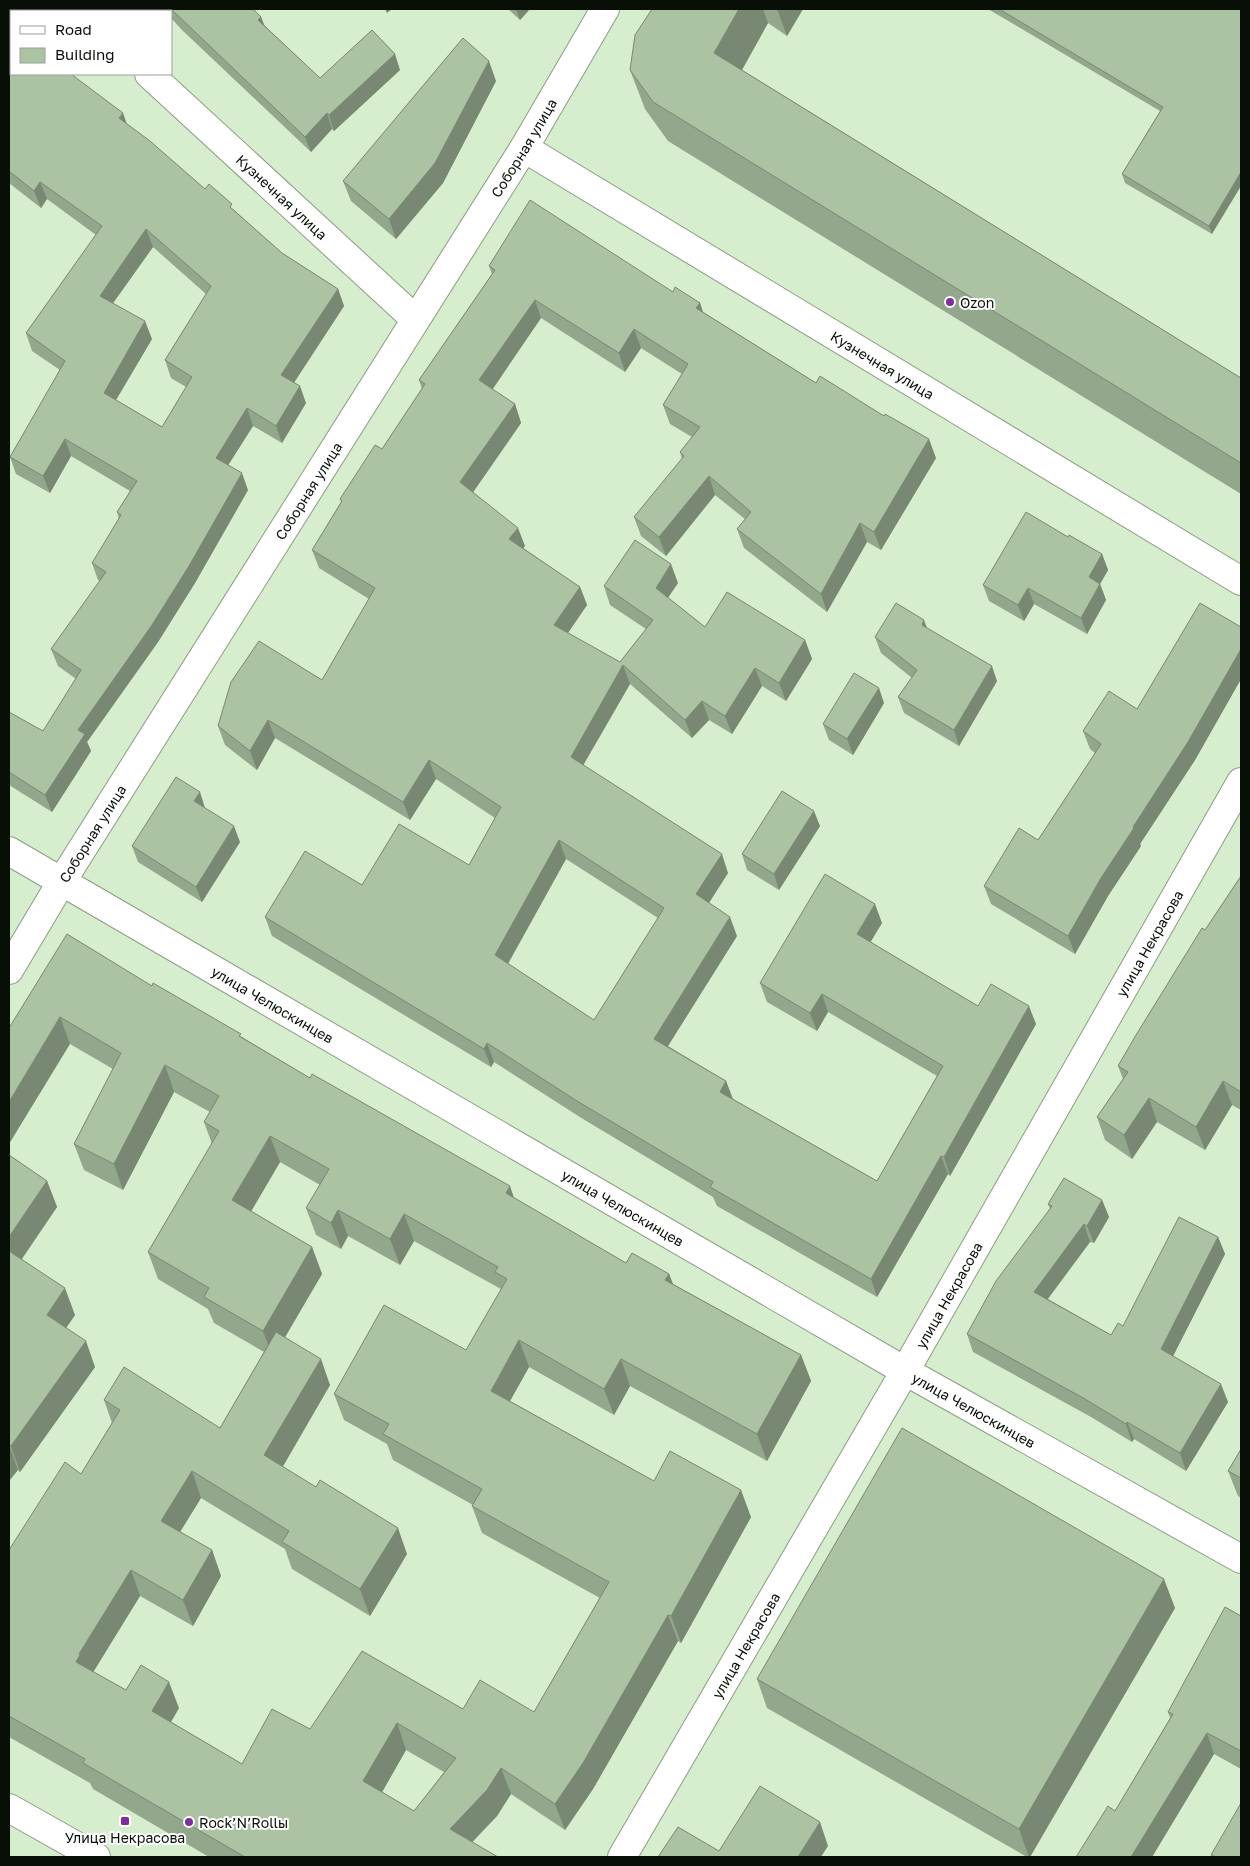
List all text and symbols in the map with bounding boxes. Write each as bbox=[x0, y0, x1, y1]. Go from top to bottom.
legend bbox=[10, 10, 172, 75]
text: Road bbox=[55, 20, 92, 38]
text: Building bbox=[55, 45, 115, 63]
street label: Соборная улица bbox=[487, 95, 560, 200]
street label: Кузнечная улица bbox=[233, 151, 331, 243]
place label: Ozon bbox=[960, 294, 994, 311]
marker: Ozon bbox=[944, 296, 956, 308]
street label: Кузнечная улица bbox=[828, 327, 937, 402]
street label: Соборная улица bbox=[271, 439, 345, 543]
street label: Соборная улица bbox=[55, 781, 129, 885]
street label: улица Некрасова bbox=[1112, 887, 1186, 999]
street label: улица Челюскинцев bbox=[209, 962, 337, 1046]
street label: улица Челюскинцев bbox=[559, 1165, 687, 1250]
street label: улица Некрасова bbox=[911, 1239, 985, 1351]
street label: улица Челюскинцев bbox=[909, 1368, 1039, 1451]
street label: улица Некрасова bbox=[708, 1589, 783, 1701]
place label: Rock’N’Rollы bbox=[199, 1814, 288, 1831]
marker: Улица Некрасова bbox=[119, 1815, 131, 1827]
marker: Rock’N’Rollы bbox=[183, 1816, 195, 1828]
place label: Улица Некрасова bbox=[65, 1829, 185, 1846]

